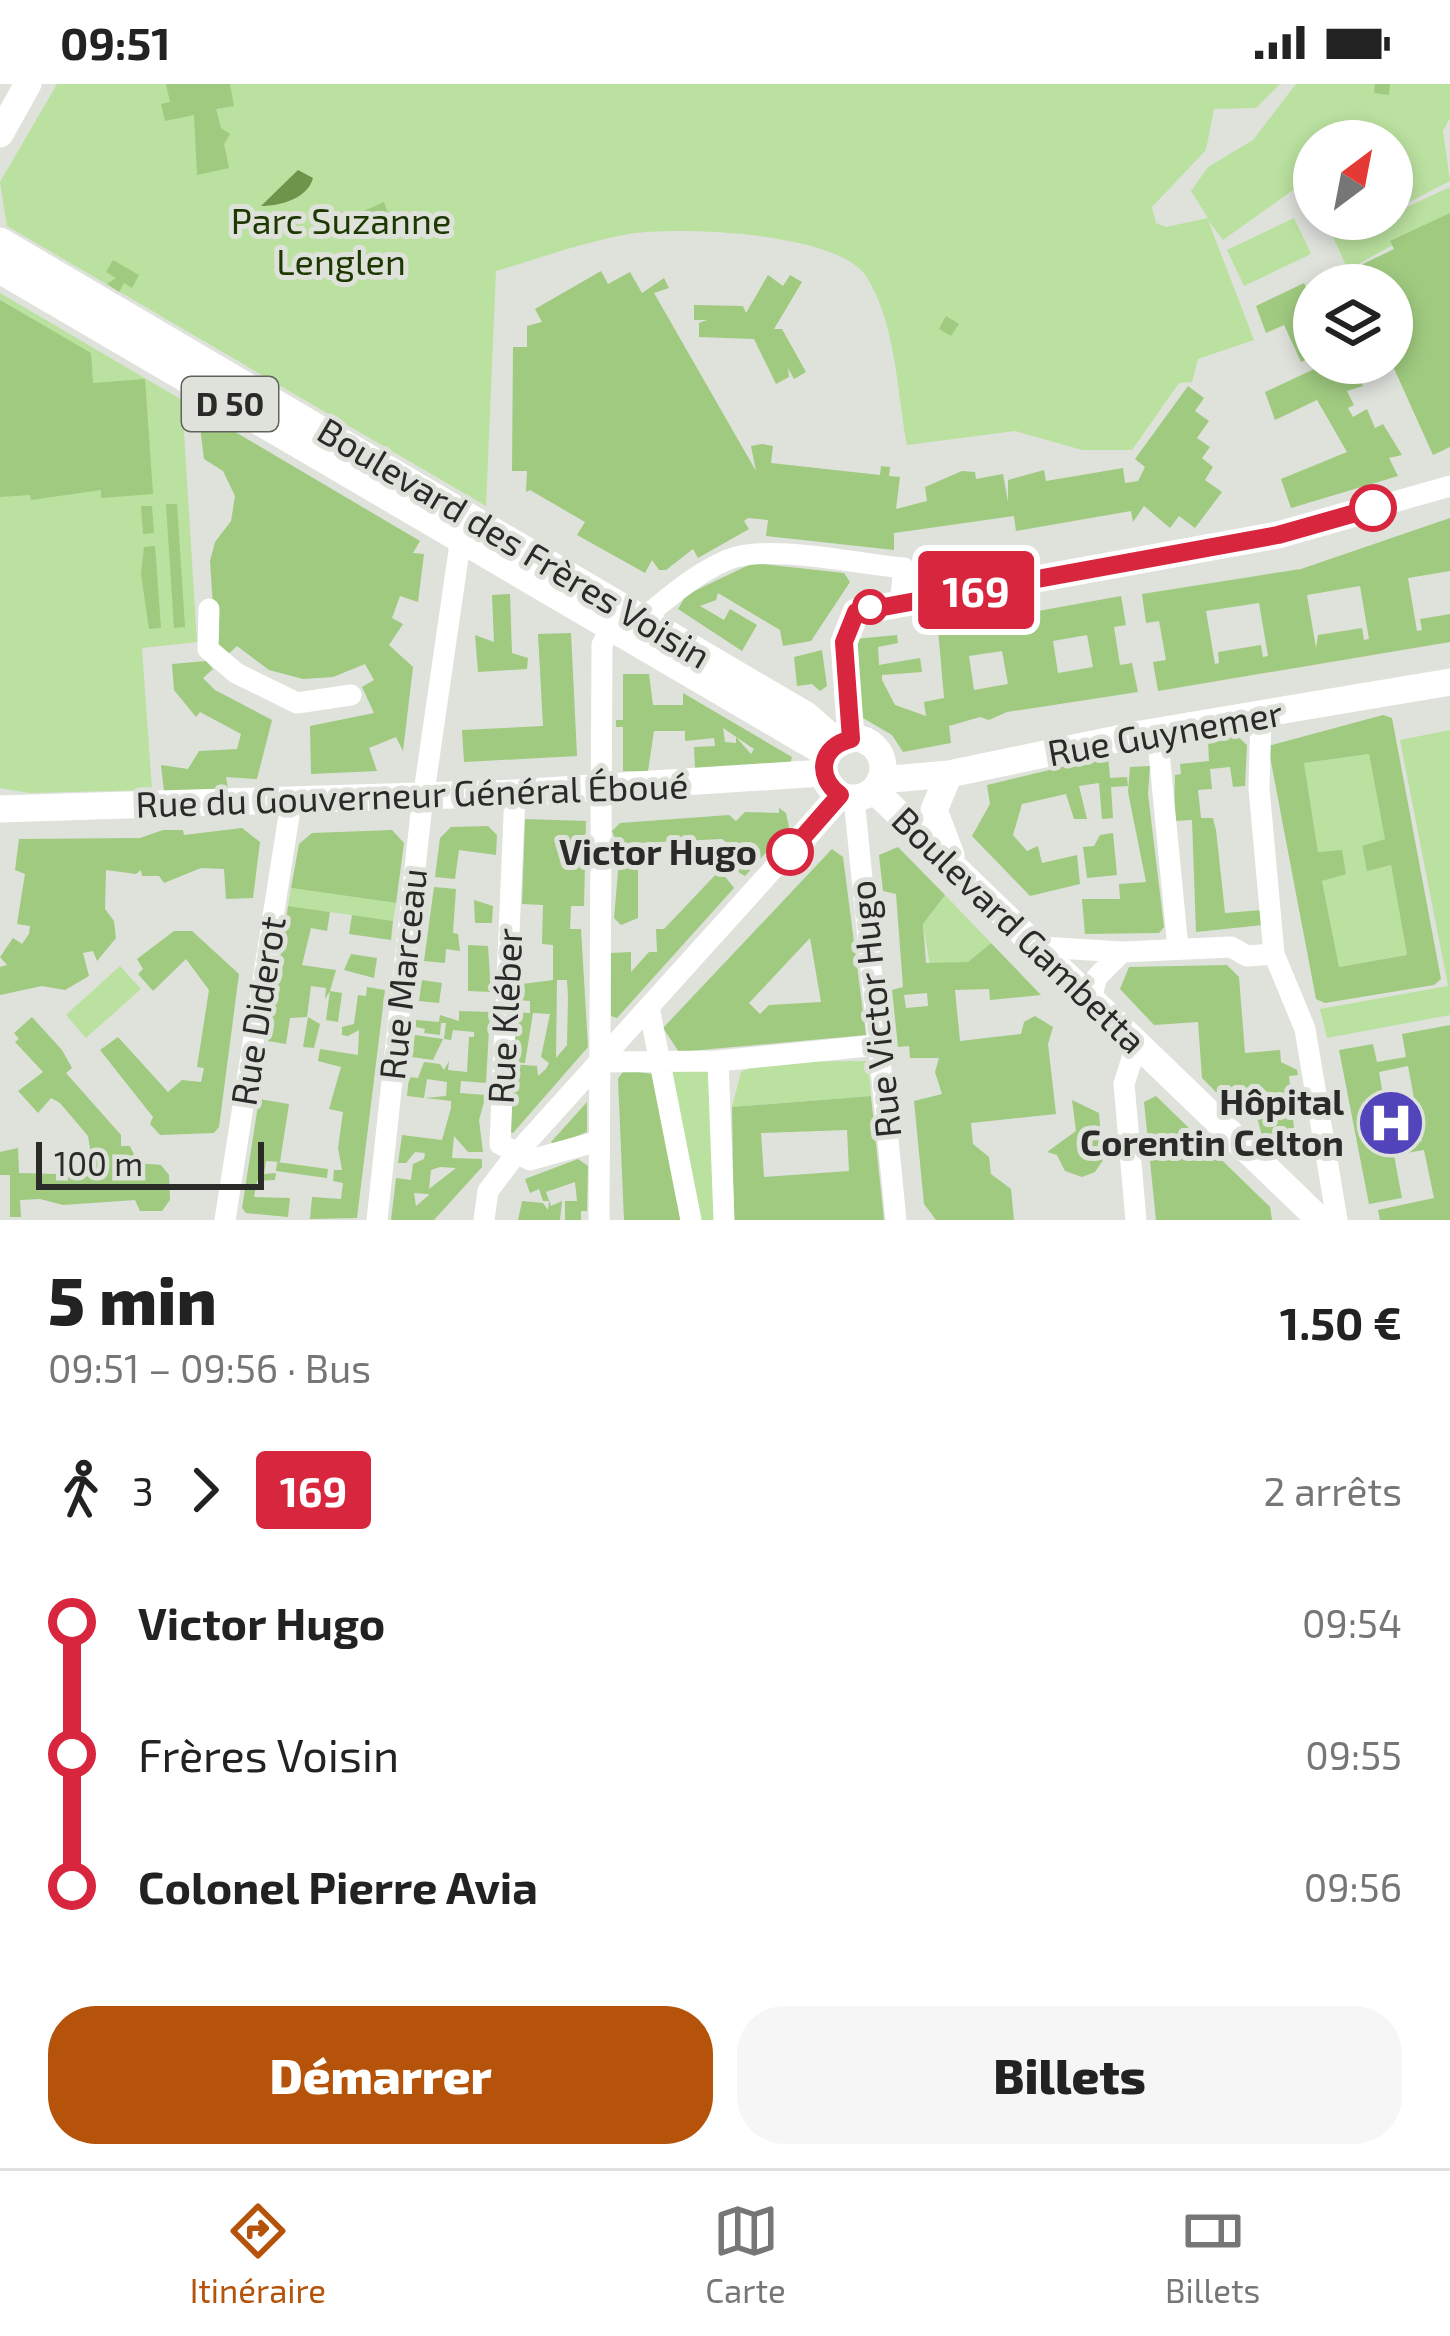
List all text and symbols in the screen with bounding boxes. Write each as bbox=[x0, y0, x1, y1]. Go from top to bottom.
text: 09:51 bbox=[60, 15, 171, 69]
north arrow bbox=[1293, 120, 1413, 240]
map controls bbox=[1293, 120, 1413, 384]
park label: Parc Suzanne Lenglen bbox=[231, 198, 451, 282]
button: layers bbox=[1293, 264, 1413, 384]
road number: D 50 bbox=[182, 377, 278, 431]
street label: Boulevard des Frères Voisin bbox=[311, 407, 719, 676]
unlabelled marker bbox=[1351, 486, 1395, 530]
line badge: 169 bbox=[907, 551, 1045, 629]
text: 169 bbox=[942, 565, 1010, 615]
unlabelled marker bbox=[854, 591, 886, 623]
street label: Rue Guynemer bbox=[1044, 690, 1286, 773]
street label: Rue du Gouverneur Général Éboué bbox=[135, 762, 689, 825]
street label: Boulevard Gambetta bbox=[884, 797, 1156, 1061]
place label: Victor Hugo bbox=[559, 829, 757, 872]
marker: Victor Hugo bbox=[768, 830, 812, 874]
street label: Rue Marceau bbox=[369, 866, 434, 1082]
street label: Rue Victor Hugo bbox=[839, 878, 908, 1140]
street label: Rue Diderot bbox=[220, 913, 293, 1108]
street label: Rue Kléber bbox=[477, 927, 530, 1105]
place label: Hôpital Corentin Celton bbox=[1080, 1079, 1344, 1163]
hospital icon: Hôpital Corentin Celton bbox=[1356, 1088, 1426, 1158]
scale bar bbox=[36, 1136, 264, 1189]
text: 100 m bbox=[54, 1143, 143, 1183]
text: 5 min bbox=[48, 1259, 217, 1338]
text: 1.50 € bbox=[1280, 1295, 1402, 1349]
text: 09:51 – 09:56 · Bus bbox=[48, 1344, 371, 1391]
icon: walk bbox=[48, 1457, 114, 1523]
icon: forward bbox=[172, 1457, 238, 1523]
text: 169 bbox=[280, 1465, 347, 1515]
text: 3 bbox=[132, 1467, 154, 1514]
text: 2 arrêts bbox=[1264, 1467, 1402, 1514]
text: Victor Hugo bbox=[138, 1595, 385, 1649]
text: 09:54 bbox=[1302, 1599, 1402, 1646]
text: Frères Voisin bbox=[138, 1727, 399, 1781]
text: 09:55 bbox=[1305, 1731, 1402, 1778]
text: Colonel Pierre Avia bbox=[138, 1859, 538, 1913]
text: 09:56 bbox=[1304, 1863, 1402, 1910]
button: Démarrer bbox=[48, 2006, 713, 2144]
button: Billets bbox=[737, 2006, 1402, 2144]
tab: Itinéraire bbox=[190, 2198, 326, 2310]
tab: Carte bbox=[705, 2198, 786, 2310]
tab: Billets bbox=[1165, 2198, 1260, 2310]

